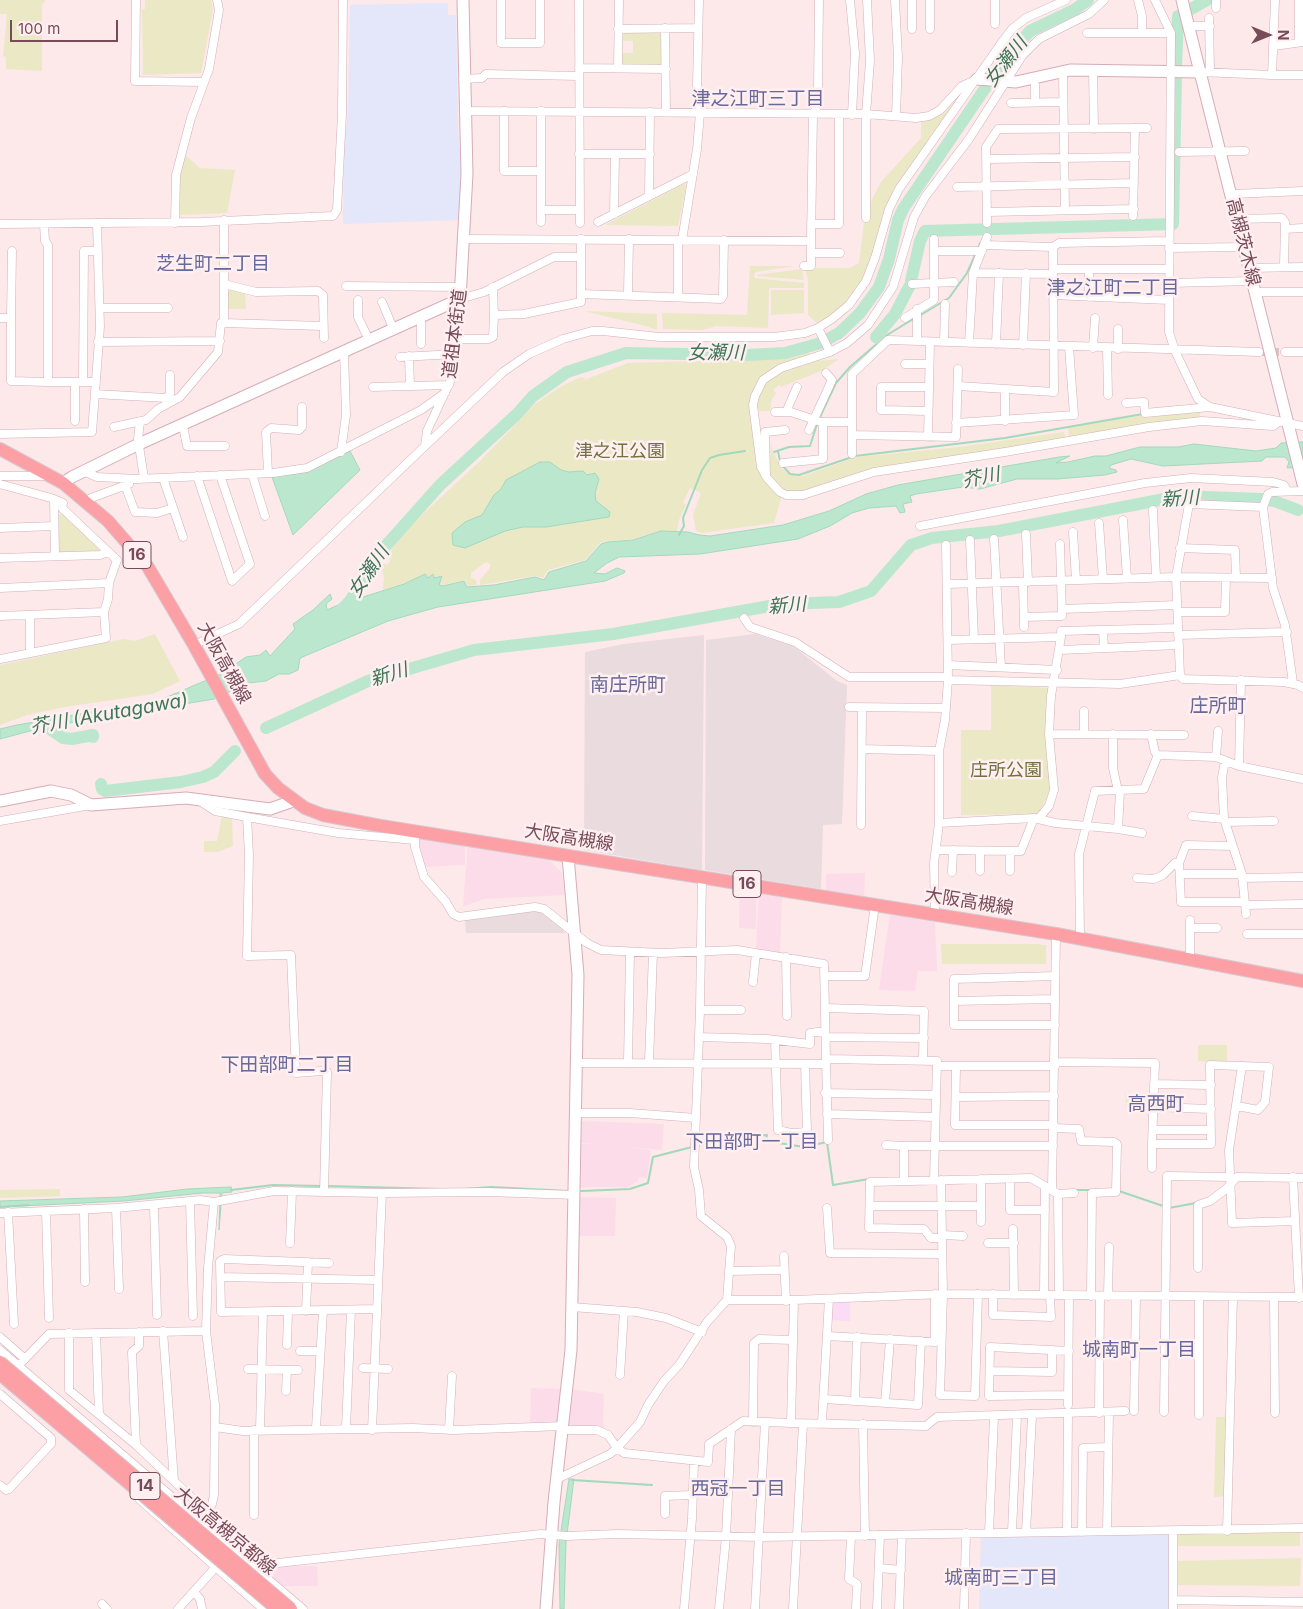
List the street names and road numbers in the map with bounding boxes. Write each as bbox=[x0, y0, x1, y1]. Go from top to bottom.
street label: 高槻茨木線 bbox=[1222, 196, 1264, 288]
street label: 道祖本街道 bbox=[439, 288, 471, 380]
road number: 16 bbox=[123, 542, 151, 568]
street label: 大阪高槻線 bbox=[193, 618, 255, 708]
street label: 大阪高槻線 bbox=[523, 820, 615, 856]
road number: 16 bbox=[733, 871, 761, 898]
street label: 大阪高槻線 bbox=[923, 884, 1015, 920]
road number: 14 bbox=[130, 1472, 160, 1500]
street label: 大阪高槻京都線 bbox=[170, 1482, 280, 1580]

